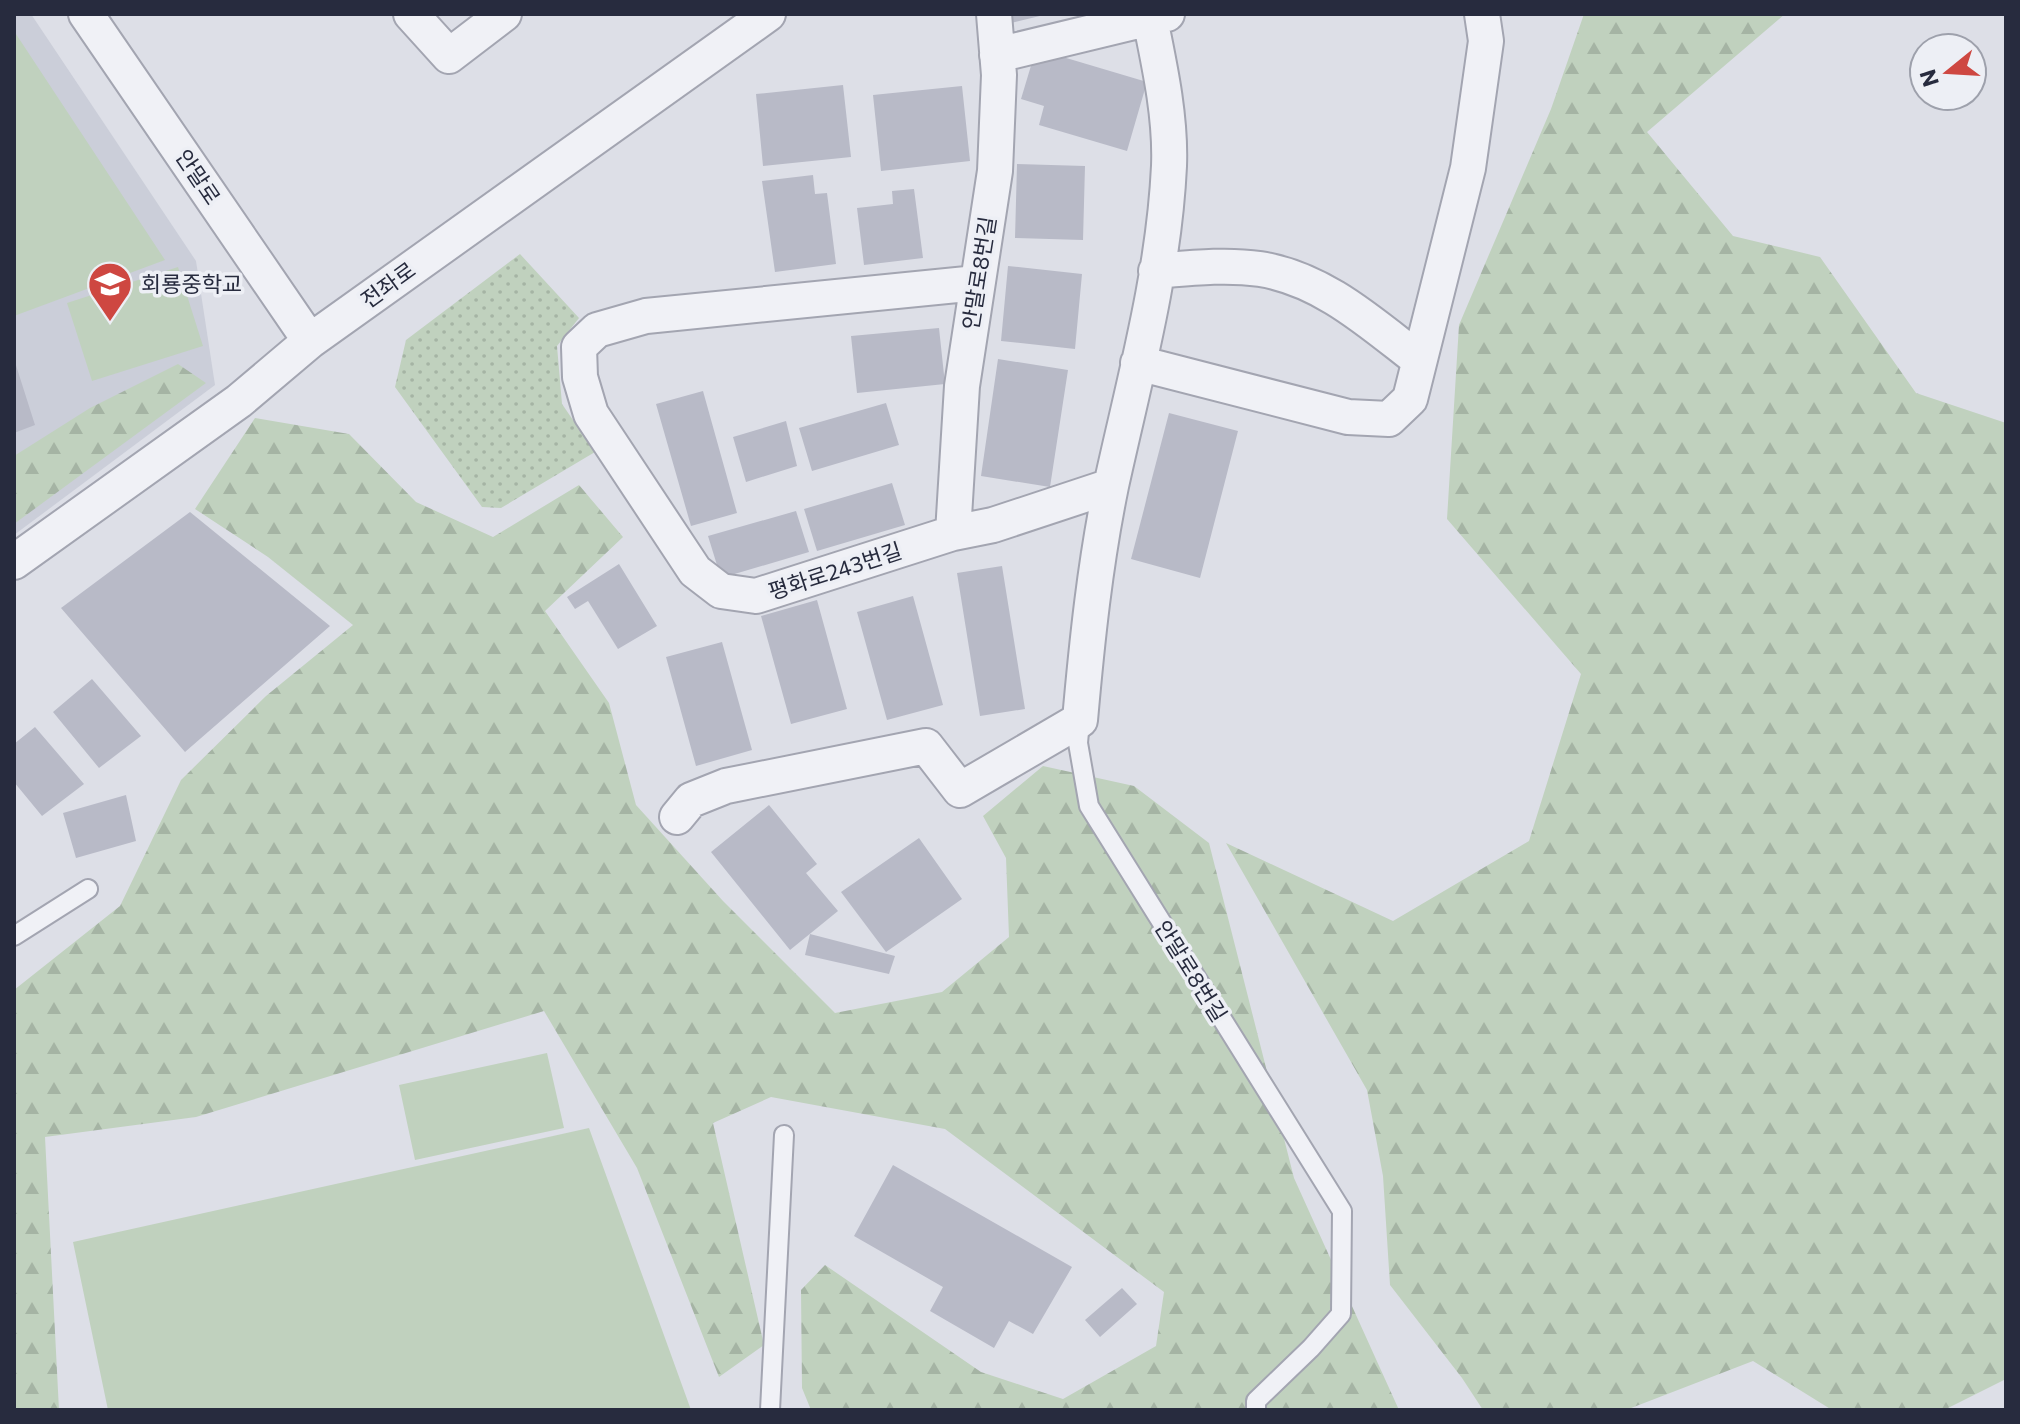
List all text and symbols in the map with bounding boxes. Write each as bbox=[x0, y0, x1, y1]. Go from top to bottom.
north arrow bbox=[1908, 32, 1988, 112]
text: N bbox=[1913, 66, 1944, 90]
street label: 안말로 bbox=[170, 144, 227, 209]
street label: 안말로8번길 bbox=[956, 214, 1001, 332]
street label: 전좌로 bbox=[355, 256, 420, 313]
school or university icon: 회룡중학교 bbox=[86, 260, 134, 323]
place label: 회룡중학교 bbox=[141, 270, 242, 297]
street label: 평화로243번길 bbox=[765, 536, 905, 605]
street label: 안말로8번길 bbox=[1150, 915, 1233, 1026]

